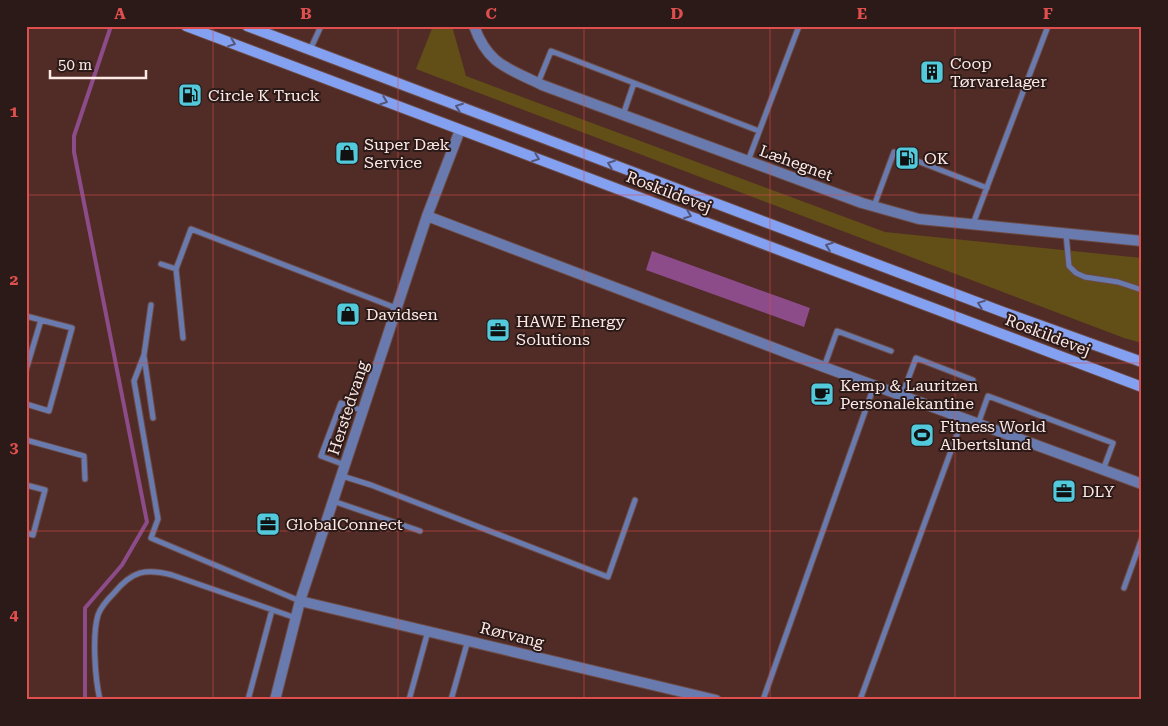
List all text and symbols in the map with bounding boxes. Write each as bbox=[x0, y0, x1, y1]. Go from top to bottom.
text: A bbox=[114, 4, 126, 23]
text: B bbox=[300, 4, 312, 23]
text: C bbox=[485, 4, 497, 23]
text: D bbox=[671, 4, 684, 23]
text: E bbox=[857, 4, 867, 23]
text: F bbox=[1043, 4, 1053, 23]
one-way arrow bbox=[227, 37, 236, 47]
scale bar bbox=[50, 48, 146, 80]
place label: Coop Tørvarelager bbox=[950, 54, 1047, 91]
text: 50 m bbox=[58, 56, 93, 74]
building icon: Coop Tørvarelager bbox=[919, 59, 945, 85]
fuel station icon: Circle K Truck bbox=[177, 82, 203, 108]
place label: Circle K Truck bbox=[208, 86, 320, 105]
one-way arrow bbox=[379, 95, 388, 105]
text: 1 bbox=[10, 102, 19, 121]
one-way arrow bbox=[455, 103, 464, 113]
place label: Super Dæk Service bbox=[364, 135, 450, 172]
shop icon: Super Dæk Service bbox=[334, 140, 360, 166]
street label: Læhegnet bbox=[757, 141, 835, 185]
fuel station icon: OK bbox=[894, 145, 920, 171]
place label: OK bbox=[924, 149, 949, 168]
one-way arrow bbox=[531, 152, 540, 162]
one-way arrow bbox=[608, 160, 616, 170]
street label: Roskildevej bbox=[624, 167, 714, 217]
one-way arrow bbox=[683, 209, 692, 219]
one-way arrow bbox=[825, 242, 834, 252]
text: 2 bbox=[10, 270, 19, 289]
one-way arrow bbox=[977, 299, 986, 310]
shop icon: Davidsen bbox=[335, 301, 361, 327]
place label: Davidsen bbox=[366, 305, 438, 324]
street label: Roskildevej bbox=[1003, 310, 1093, 360]
place label: HAWE Energy Solutions bbox=[516, 312, 625, 349]
office icon: HAWE Energy Solutions bbox=[485, 317, 511, 343]
street label: Herstedvang bbox=[324, 358, 372, 458]
place label: Kemp & Lauritzen Personalekantine bbox=[840, 376, 978, 413]
cafe icon: Kemp & Lauritzen Personalekantine bbox=[809, 381, 835, 407]
place label: Fitness World Albertslund bbox=[940, 417, 1046, 454]
sports icon: Fitness World Albertslund bbox=[909, 422, 935, 448]
text: 3 bbox=[10, 438, 19, 457]
office icon: DLY bbox=[1051, 478, 1077, 504]
place label: DLY bbox=[1082, 482, 1114, 501]
office icon: GlobalConnect bbox=[255, 511, 281, 537]
place label: GlobalConnect bbox=[286, 515, 403, 534]
text: 4 bbox=[10, 605, 19, 624]
street label: Rørvang bbox=[478, 618, 547, 652]

